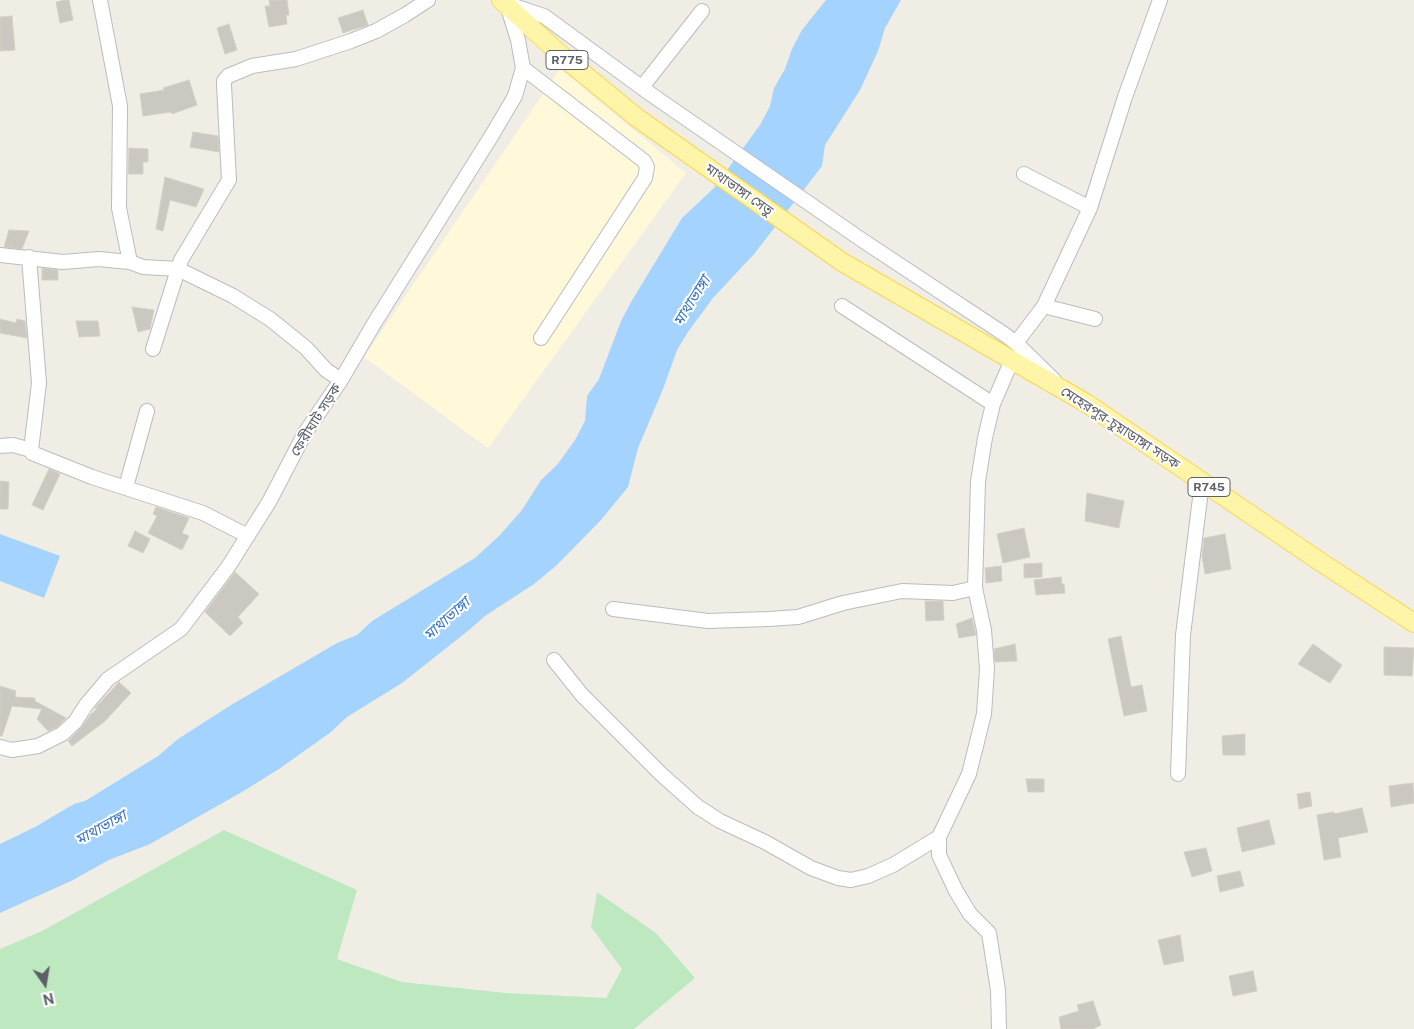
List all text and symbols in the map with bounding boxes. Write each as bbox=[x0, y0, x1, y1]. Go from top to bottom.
road number: R775 bbox=[546, 50, 588, 70]
street label: মাথাভাঙ্গা সেতু bbox=[702, 160, 776, 220]
water label: মাথাভাঙ্গা bbox=[670, 273, 714, 329]
street label: ফেরীঘাট সড়ক bbox=[287, 381, 345, 459]
street label: মেহেরপুর-চুয়াডাঙ্গা সড়ক bbox=[1057, 383, 1183, 473]
road number: R745 bbox=[1188, 478, 1230, 497]
water label: মাথাভাঙ্গা bbox=[420, 594, 474, 644]
water label: মাথাভাঙ্গা bbox=[72, 807, 130, 849]
north arrow bbox=[20, 959, 70, 1009]
text: N bbox=[41, 990, 56, 1008]

